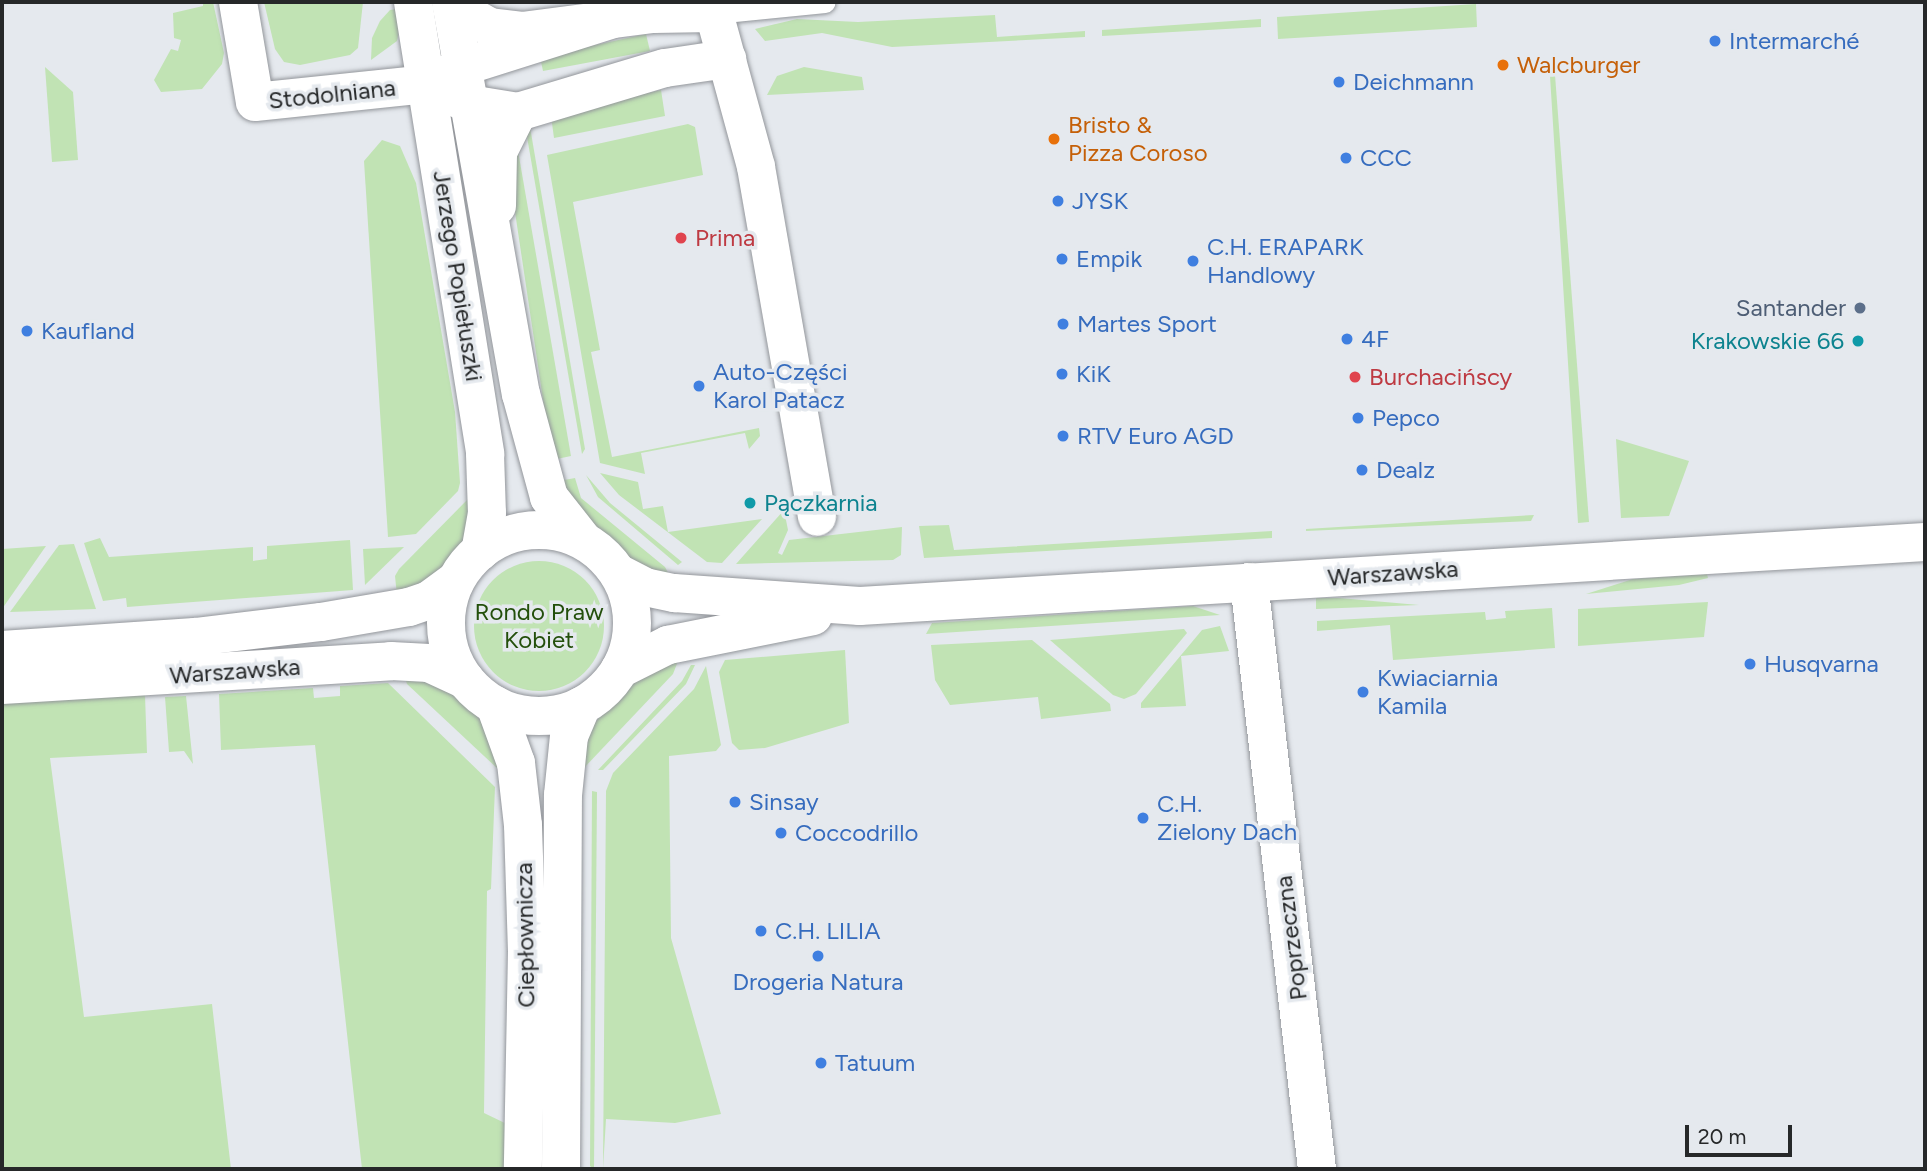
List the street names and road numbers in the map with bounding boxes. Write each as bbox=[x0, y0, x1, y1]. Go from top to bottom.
street label: Stodolniana bbox=[267, 73, 397, 115]
street label: Jerzego Popiełuszki bbox=[427, 168, 489, 384]
street label: Warszawska bbox=[1327, 554, 1459, 592]
street label: Warszawska bbox=[169, 652, 301, 690]
street label: Ciepłownicza bbox=[509, 862, 541, 1008]
street label: Poprzeczna bbox=[1269, 874, 1313, 1002]

